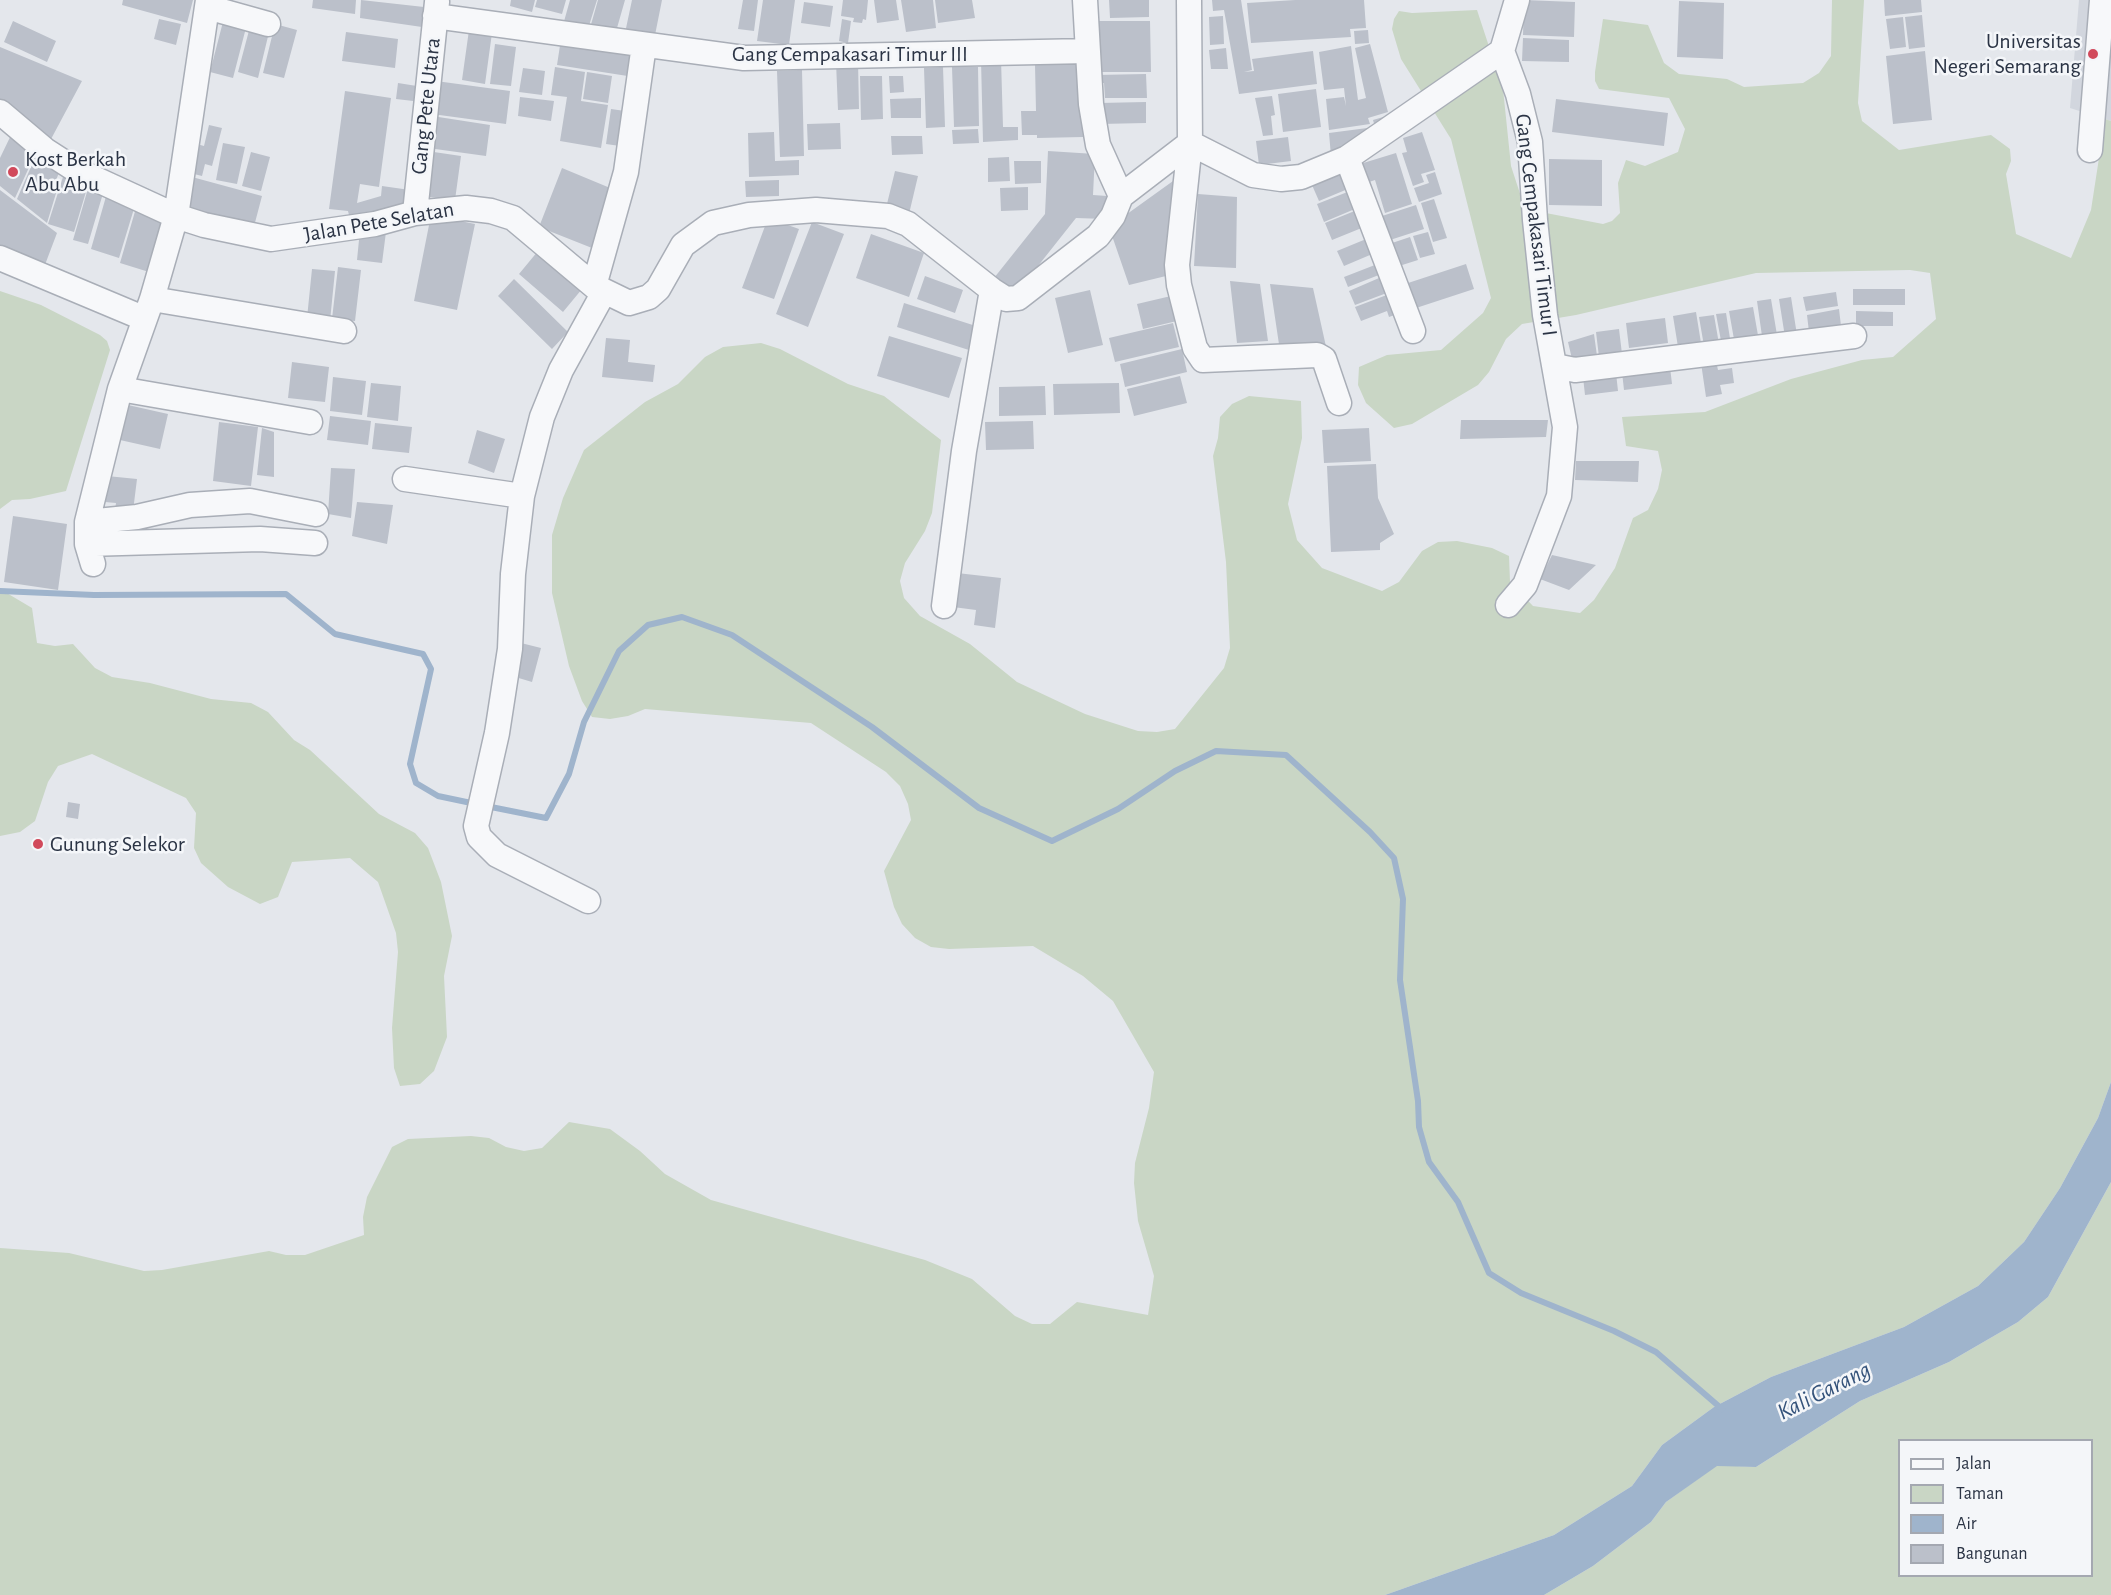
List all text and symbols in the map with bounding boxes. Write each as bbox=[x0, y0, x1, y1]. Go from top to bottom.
place label: Universitas Negeri Semarang bbox=[1933, 28, 2081, 80]
street label: Gang Pete Utara bbox=[406, 36, 446, 176]
street label: Gang Cempakasari Timur III bbox=[732, 41, 968, 67]
marker: Universitas Negeri Semarang bbox=[2086, 47, 2100, 61]
street label: Gang Cempakasari Timur I bbox=[1509, 112, 1563, 338]
place label: Kost Berkah Abu Abu bbox=[25, 146, 126, 198]
marker: Kost Berkah Abu Abu bbox=[6, 165, 20, 179]
street label: Jalan Pete Selatan bbox=[302, 196, 456, 248]
place label: Gunung Selekor bbox=[50, 831, 185, 857]
marker: Gunung Selekor bbox=[31, 837, 45, 851]
water label: Kali Garang bbox=[1772, 1355, 1876, 1427]
legend bbox=[1898, 1439, 2093, 1577]
text: Jalan bbox=[1956, 1455, 1991, 1473]
text: Taman bbox=[1956, 1485, 2004, 1503]
text: Air bbox=[1956, 1515, 1977, 1533]
text: Bangunan bbox=[1956, 1545, 2028, 1563]

